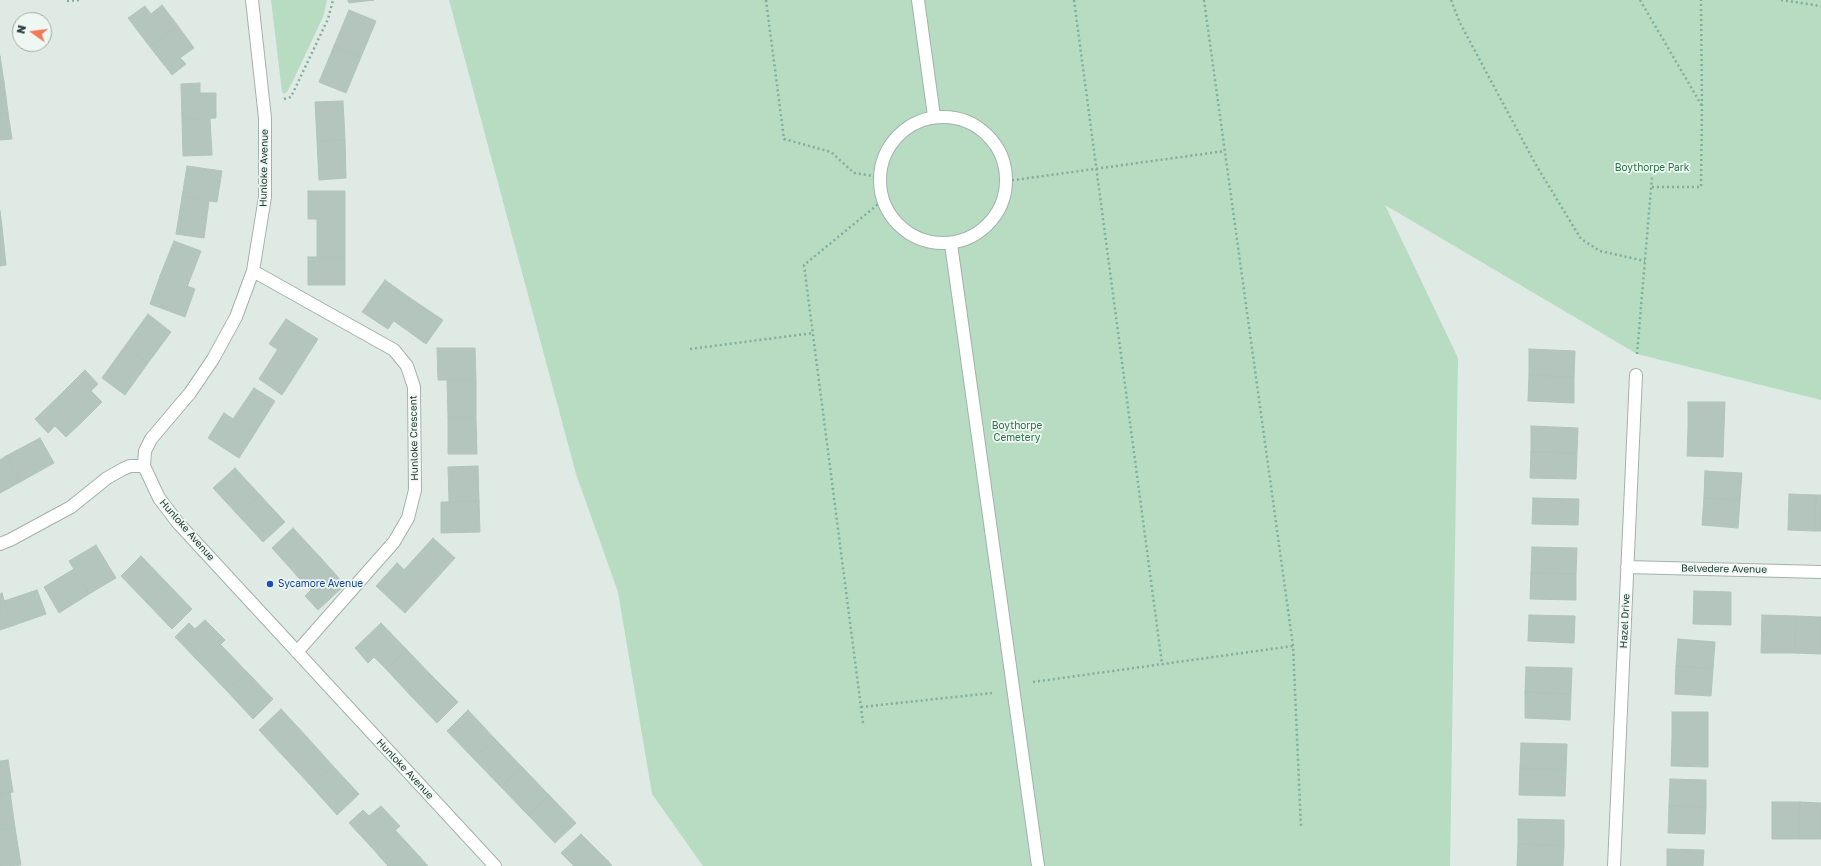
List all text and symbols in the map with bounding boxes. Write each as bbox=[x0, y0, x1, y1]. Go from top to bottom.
north arrow bbox=[12, 12, 52, 52]
text: N bbox=[14, 24, 28, 35]
street label: Hunloke Avenue bbox=[257, 129, 271, 207]
park label: Boythorpe Park bbox=[1615, 162, 1689, 174]
street label: Hunloke Crescent bbox=[407, 395, 421, 481]
park label: Boythorpe Cemetery bbox=[992, 420, 1042, 444]
street label: Hunloke Avenue bbox=[157, 497, 217, 563]
street label: Belvedere Avenue bbox=[1681, 562, 1767, 576]
place label: Sycamore Avenue bbox=[278, 578, 363, 590]
marker: Sycamore Avenue bbox=[265, 579, 275, 589]
street label: Hazel Drive bbox=[1618, 593, 1632, 649]
street label: Hunloke Avenue bbox=[374, 736, 436, 802]

